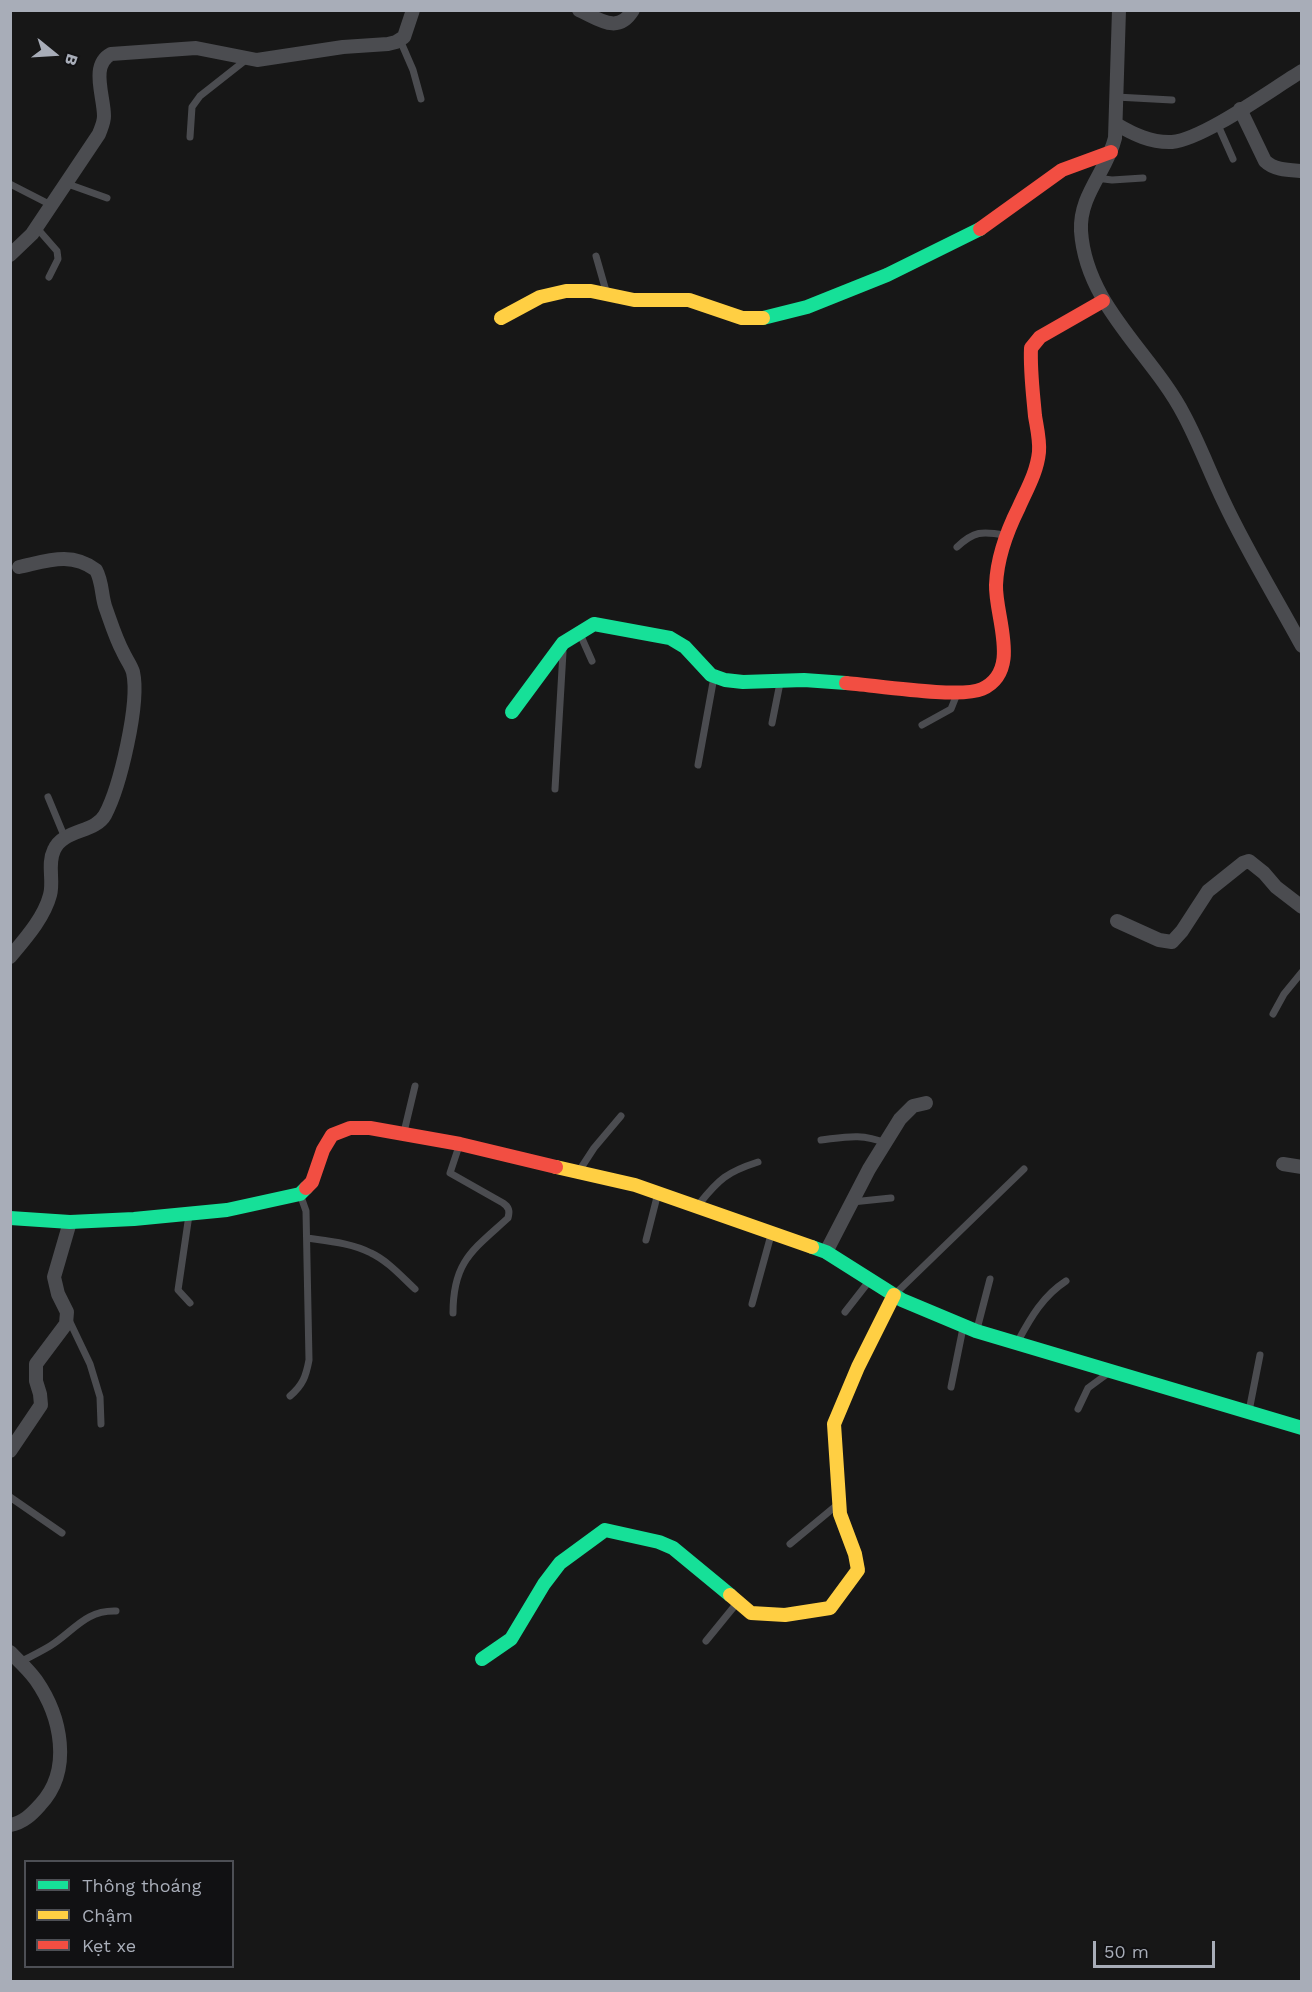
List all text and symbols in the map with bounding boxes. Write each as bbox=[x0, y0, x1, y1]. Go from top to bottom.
north arrow bbox=[24, 24, 84, 84]
text: B bbox=[61, 52, 82, 68]
legend bbox=[24, 1860, 234, 1968]
text: Thông thoáng bbox=[82, 1875, 201, 1896]
text: Chậm bbox=[82, 1905, 133, 1926]
scale bar bbox=[1096, 1929, 1218, 1967]
text: Kẹt xe bbox=[82, 1935, 136, 1956]
text: 50 m bbox=[1104, 1941, 1149, 1962]

